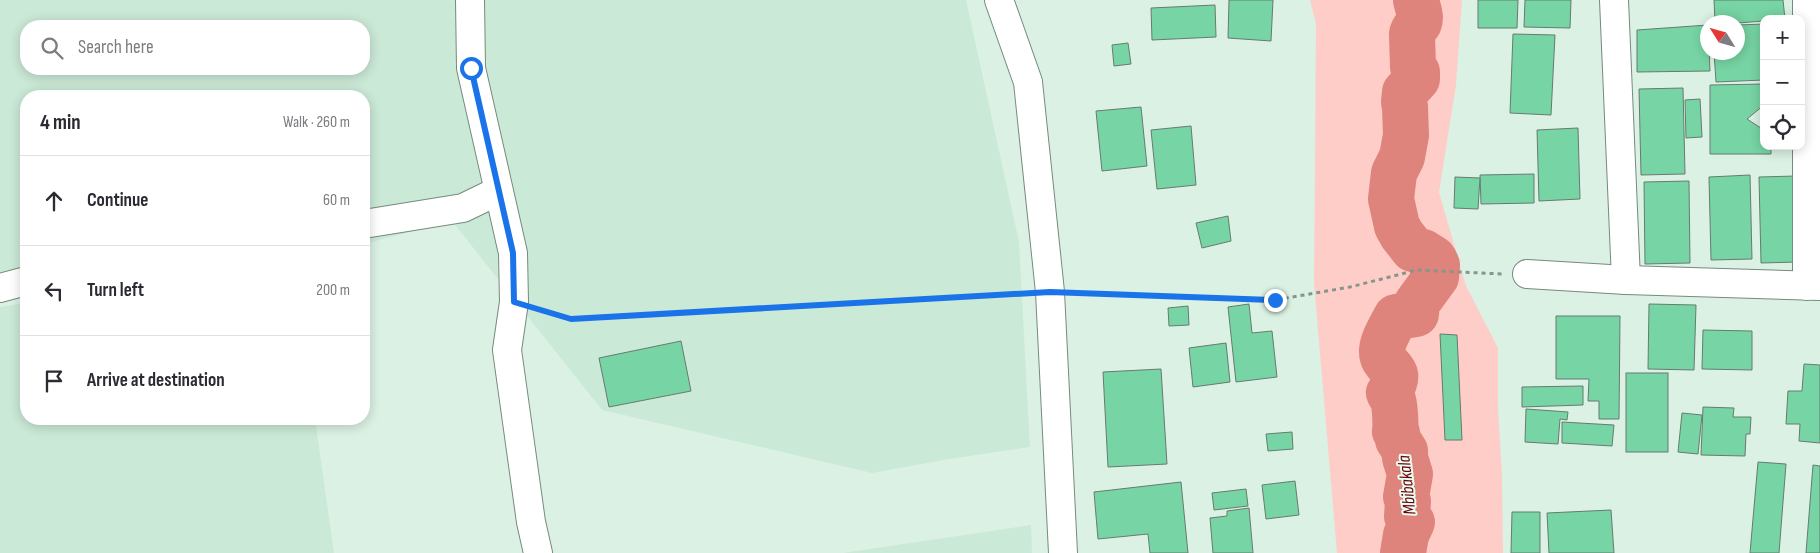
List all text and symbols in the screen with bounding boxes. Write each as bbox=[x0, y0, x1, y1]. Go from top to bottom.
north arrow bbox=[1700, 15, 1745, 60]
map controls bbox=[1760, 15, 1805, 150]
button: + bbox=[1760, 15, 1805, 60]
search box bbox=[20, 20, 370, 75]
icon: search bbox=[38, 34, 66, 62]
text: Search here bbox=[78, 36, 154, 59]
route start bbox=[460, 57, 483, 80]
button: − bbox=[1760, 60, 1805, 105]
button: locate bbox=[1760, 105, 1805, 150]
text: 4 min bbox=[40, 110, 81, 135]
text: Walk · 260 m bbox=[283, 113, 350, 132]
icon: ahead bbox=[40, 187, 68, 215]
text: Continue bbox=[87, 189, 148, 212]
text: 60 m bbox=[323, 191, 350, 210]
icon: left bbox=[40, 277, 68, 305]
text: Turn left bbox=[87, 279, 144, 302]
text: 200 m bbox=[316, 281, 350, 300]
route end bbox=[1264, 289, 1287, 312]
icon: arrive bbox=[40, 367, 68, 395]
text: Arrive at destination bbox=[87, 369, 225, 392]
water label: Mbibakala bbox=[1393, 453, 1421, 516]

